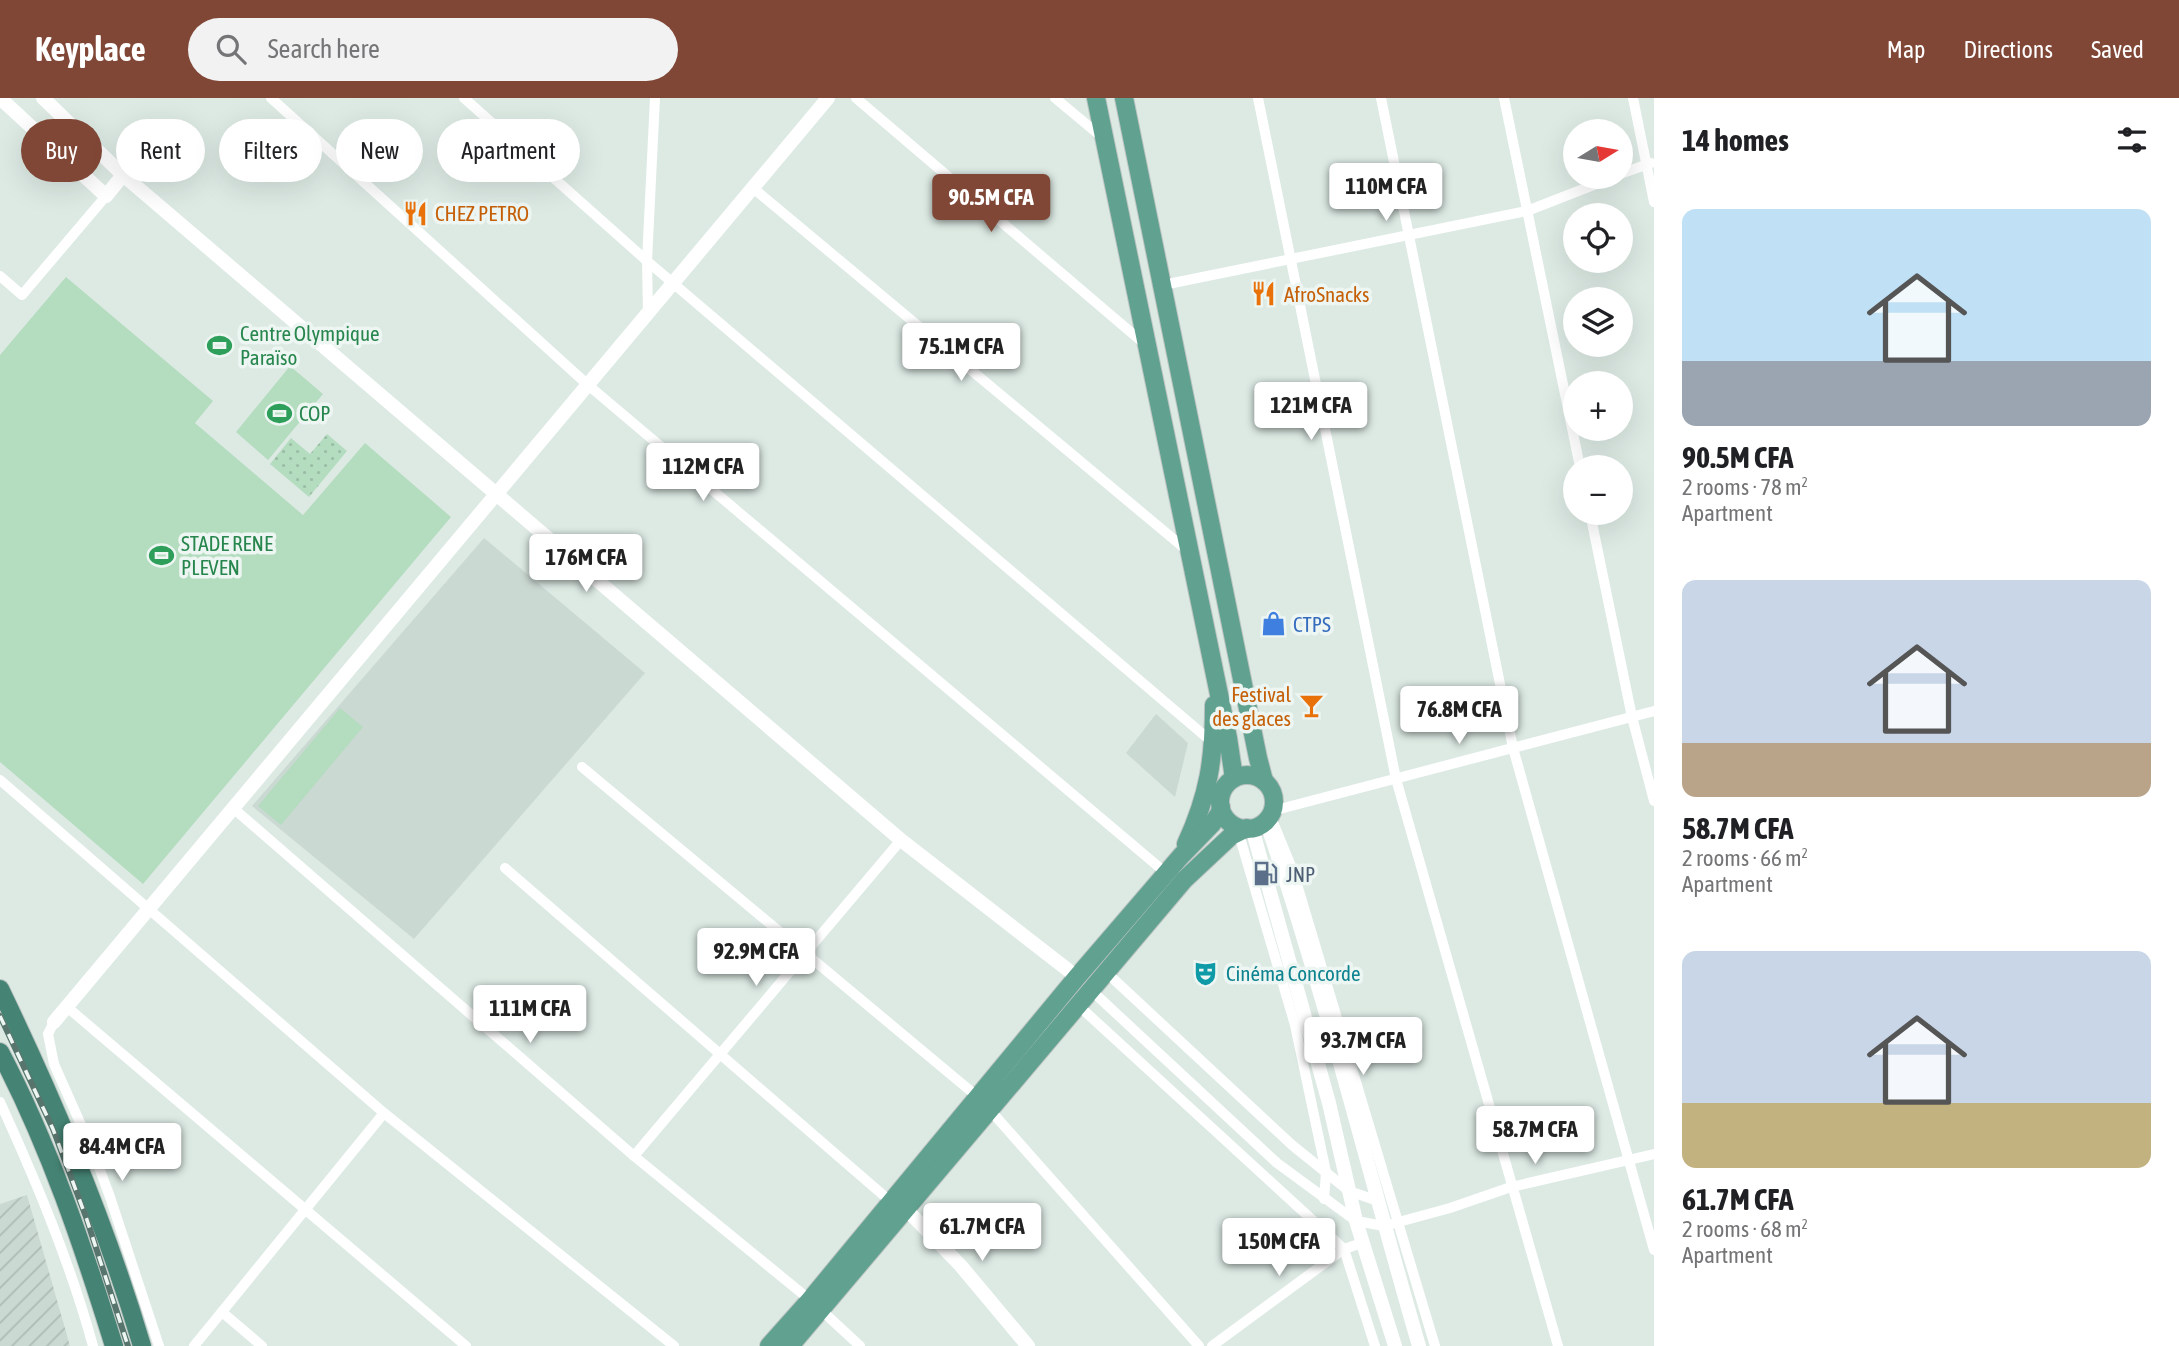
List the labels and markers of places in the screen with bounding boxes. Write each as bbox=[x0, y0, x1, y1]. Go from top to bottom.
pin: 110M CFA bbox=[1314, 164, 1458, 223]
pin: 90.5M CFA bbox=[911, 174, 1071, 234]
restaurant icon: CHEZ PETRO bbox=[401, 199, 429, 227]
place label: CHEZ PETRO bbox=[435, 201, 529, 225]
restaurant icon: AfroSnacks bbox=[1250, 280, 1278, 308]
place label: AfroSnacks bbox=[1284, 282, 1369, 306]
place label: Centre Olympique Paraïso bbox=[240, 321, 380, 369]
pin: 75.1M CFA bbox=[881, 324, 1041, 383]
sports icon: Centre Olympique Paraïso bbox=[206, 331, 234, 359]
pin: 121M CFA bbox=[1239, 382, 1383, 442]
sports icon: COP bbox=[265, 399, 293, 427]
place label: COP bbox=[299, 401, 331, 425]
pin: 112M CFA bbox=[631, 444, 775, 503]
place label: STADE RENE PLEVEN bbox=[181, 531, 273, 579]
pin: 176M CFA bbox=[514, 534, 658, 594]
sports icon: STADE RENE PLEVEN bbox=[147, 541, 175, 569]
shop icon: CTPS bbox=[1259, 610, 1287, 638]
place label: CTPS bbox=[1293, 612, 1331, 636]
place label: Festival des glaces bbox=[1212, 682, 1291, 730]
pin: 76.8M CFA bbox=[1379, 686, 1539, 746]
bar icon: Festival des glaces bbox=[1297, 692, 1325, 720]
fuel station icon: JNP bbox=[1252, 860, 1280, 888]
place label: JNP bbox=[1286, 862, 1315, 886]
pin: 92.9M CFA bbox=[676, 928, 836, 988]
theatre icon: Cinéma Concorde bbox=[1192, 959, 1220, 987]
place label: Cinéma Concorde bbox=[1226, 961, 1361, 985]
pin: 111M CFA bbox=[458, 986, 602, 1045]
pin: 93.7M CFA bbox=[1283, 1018, 1443, 1077]
pin: 58.7M CFA bbox=[1455, 1107, 1615, 1166]
pin: 84.4M CFA bbox=[42, 1124, 202, 1183]
pin: 61.7M CFA bbox=[902, 1204, 1062, 1263]
pin: 150M CFA bbox=[1207, 1218, 1351, 1278]

